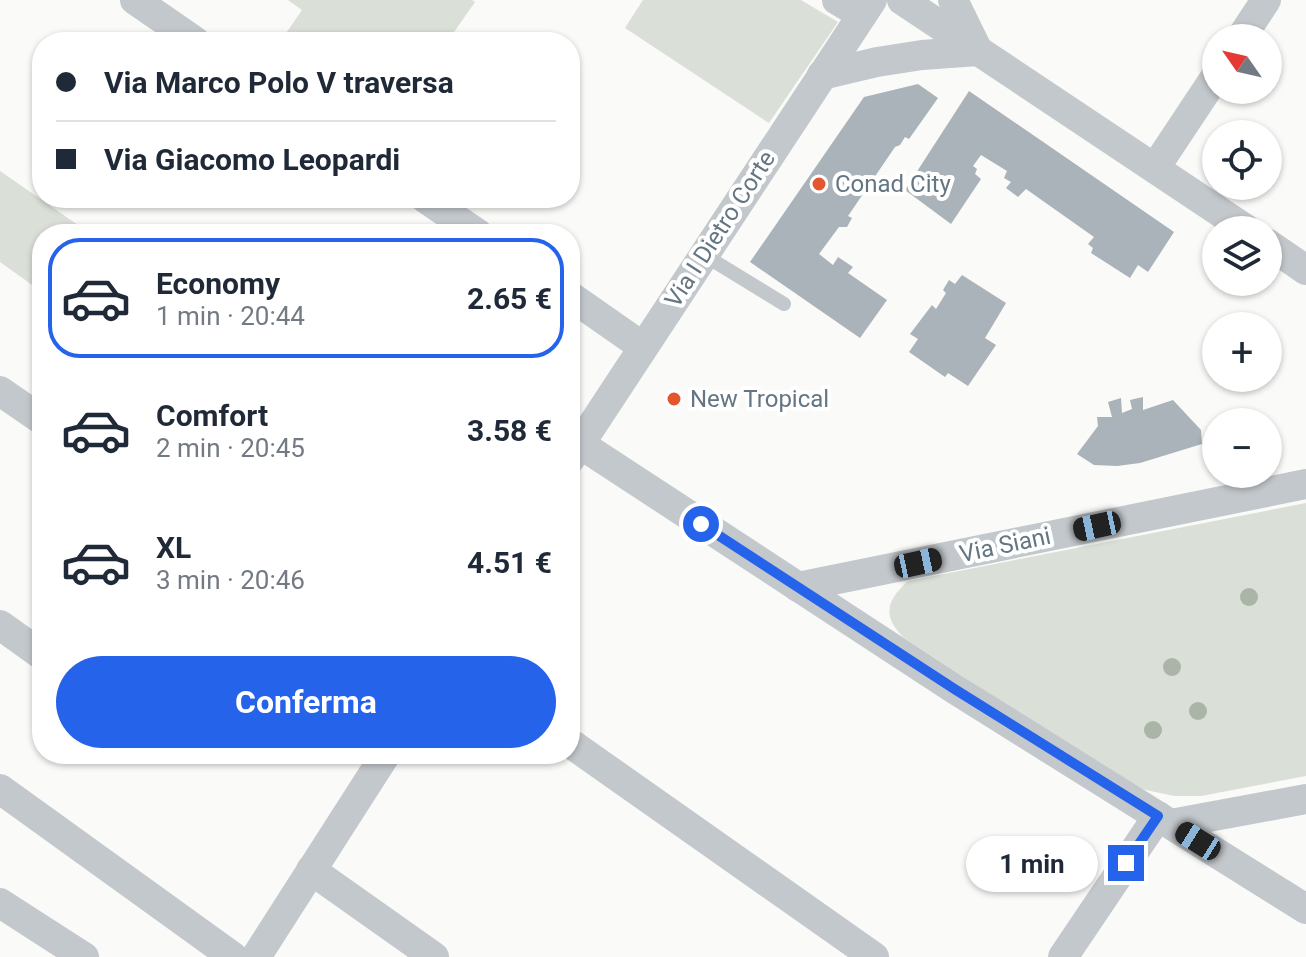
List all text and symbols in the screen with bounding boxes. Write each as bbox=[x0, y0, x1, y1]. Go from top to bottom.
north arrow bbox=[1202, 24, 1282, 104]
map controls bbox=[1202, 24, 1282, 488]
text: Via Marco Polo V traversa bbox=[104, 65, 454, 100]
button: locate bbox=[1202, 120, 1282, 200]
text: Via Giacomo Leopardi bbox=[104, 142, 400, 177]
street label: Via I Dietro Corte bbox=[659, 146, 781, 312]
place label: Conad City bbox=[835, 170, 951, 198]
marker: Conad City bbox=[810, 175, 828, 193]
button: layers bbox=[1202, 216, 1282, 296]
icon: car bbox=[60, 262, 132, 334]
text: Economy bbox=[156, 266, 280, 301]
text: 2.65 € bbox=[467, 281, 552, 316]
text: 1 min · 20:44 bbox=[156, 301, 305, 331]
button: + bbox=[1202, 312, 1282, 392]
place label: New Tropical bbox=[690, 385, 829, 413]
marker: New Tropical bbox=[665, 390, 683, 408]
icon: car bbox=[60, 394, 132, 466]
text: Comfort bbox=[156, 398, 268, 433]
button: − bbox=[1202, 408, 1282, 488]
text: 3.58 € bbox=[467, 413, 552, 448]
text: 2 min · 20:45 bbox=[156, 433, 305, 463]
route start bbox=[683, 506, 719, 542]
car bbox=[1071, 509, 1123, 543]
street label: Via Siani bbox=[957, 522, 1053, 568]
icon: car bbox=[60, 526, 132, 598]
text: XL bbox=[156, 530, 191, 565]
text: 4.51 € bbox=[467, 545, 552, 580]
car bbox=[892, 546, 944, 580]
text: 3 min · 20:46 bbox=[156, 565, 305, 595]
button: Conferma bbox=[56, 656, 556, 748]
car bbox=[1171, 818, 1225, 864]
callout: 1 min bbox=[966, 835, 1098, 891]
route end bbox=[1108, 845, 1144, 881]
text: 1 min bbox=[999, 849, 1065, 879]

